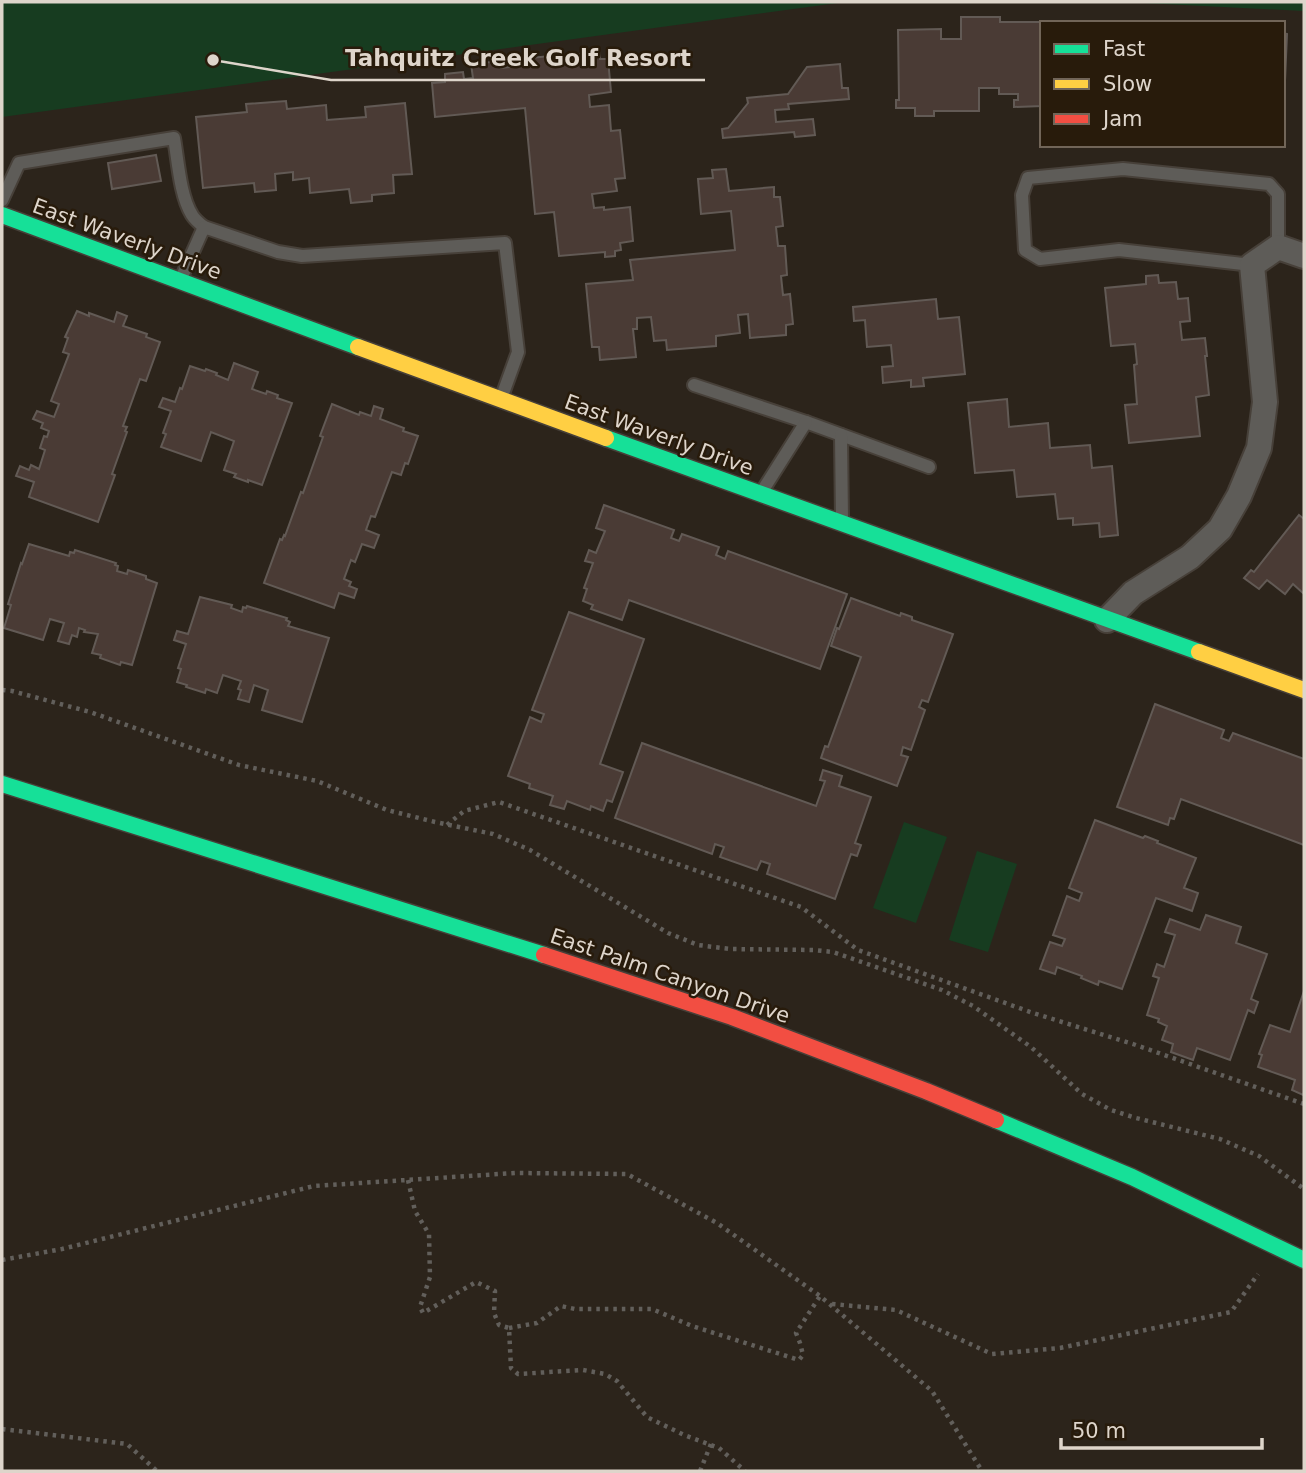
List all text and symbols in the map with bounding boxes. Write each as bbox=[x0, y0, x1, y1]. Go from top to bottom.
legend bbox=[1040, 21, 1285, 147]
callout: Tahquitz Creek Golf Resort bbox=[331, 36, 705, 80]
text: Fast bbox=[1103, 37, 1145, 61]
text: Tahquitz Creek Golf Resort bbox=[345, 45, 691, 71]
text: Slow bbox=[1103, 72, 1152, 96]
text: Jam bbox=[1101, 107, 1143, 131]
street label: East Waverly Drive bbox=[29, 194, 225, 284]
street label: East Waverly Drive bbox=[561, 390, 757, 480]
street label: East Palm Canyon Drive bbox=[547, 924, 793, 1028]
scale bar bbox=[1061, 1406, 1262, 1450]
text: 50 m bbox=[1072, 1419, 1126, 1443]

